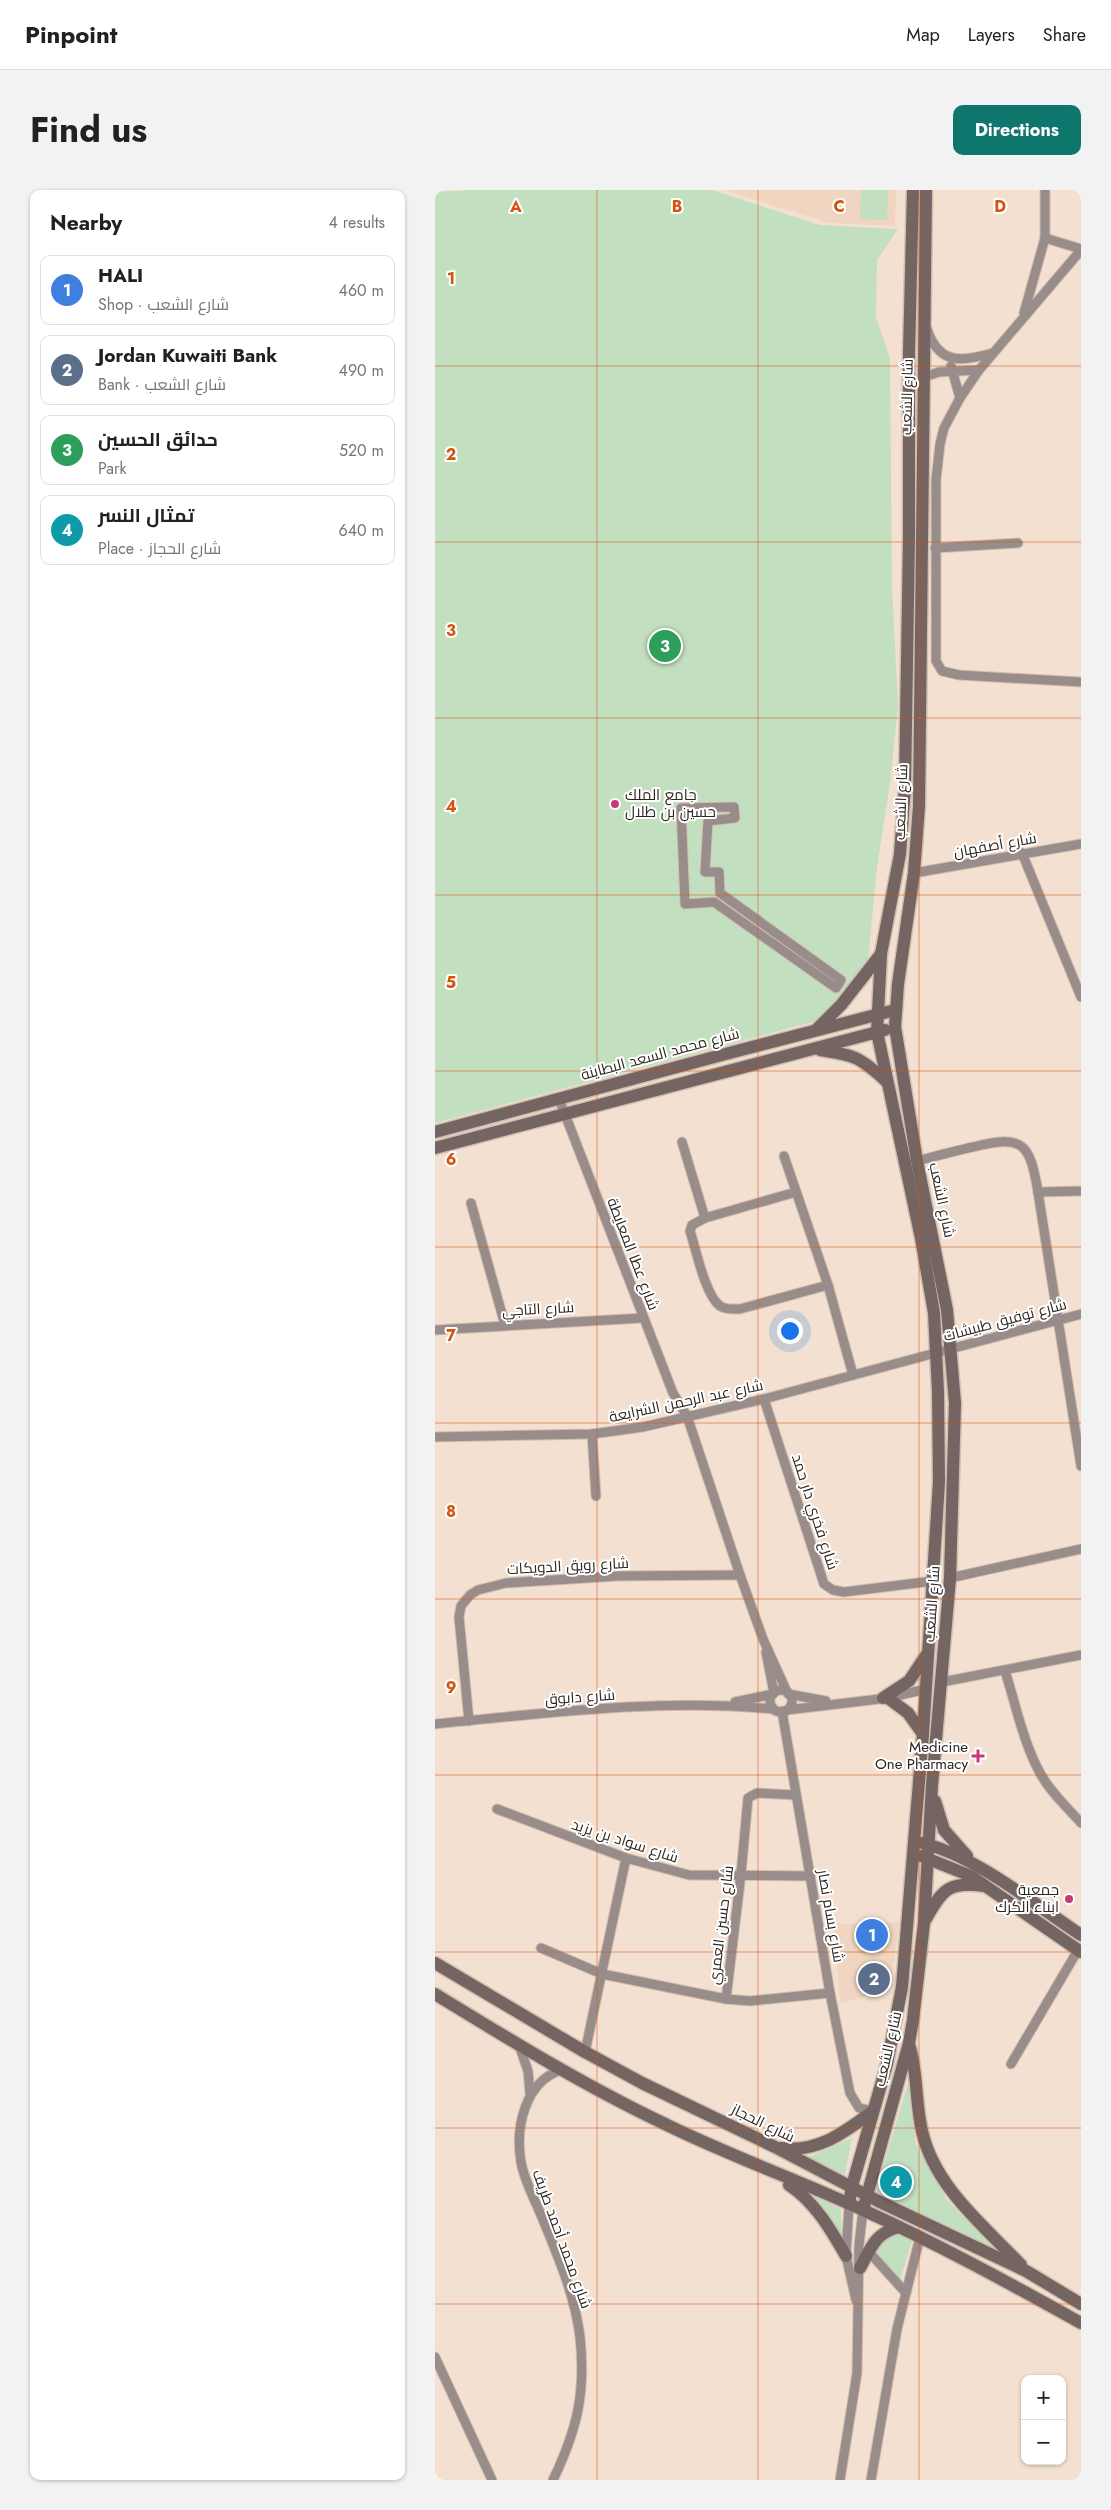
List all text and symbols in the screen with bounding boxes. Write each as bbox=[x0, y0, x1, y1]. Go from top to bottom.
text: Pinpoint bbox=[25, 17, 117, 52]
text: Map bbox=[906, 22, 940, 48]
text: Layers bbox=[968, 22, 1015, 48]
text: Share bbox=[1043, 22, 1086, 48]
text: Find us bbox=[30, 105, 147, 155]
button: Directions bbox=[953, 105, 1081, 155]
text: A bbox=[509, 195, 522, 218]
text: B bbox=[672, 195, 682, 218]
text: C bbox=[833, 195, 845, 218]
text: D bbox=[994, 195, 1006, 218]
text: Nearby bbox=[50, 208, 122, 238]
text: 4 results bbox=[329, 211, 385, 234]
text: HALI bbox=[98, 262, 143, 289]
text: 1 bbox=[447, 267, 455, 290]
text: 1 bbox=[63, 279, 71, 302]
text: 460 m bbox=[339, 279, 384, 302]
text: Shop · شارع الشعب bbox=[98, 293, 229, 316]
text: Jordan Kuwaiti Bank bbox=[98, 342, 277, 369]
text: 2 bbox=[62, 359, 72, 382]
text: 490 m bbox=[339, 359, 384, 382]
street label: شارع الشعب bbox=[895, 359, 919, 435]
text: Bank · شارع الشعب bbox=[98, 373, 226, 396]
text: حدائق الحسين bbox=[98, 426, 218, 453]
text: 3 bbox=[62, 439, 72, 462]
text: 520 m bbox=[339, 439, 384, 462]
text: 2 bbox=[446, 443, 456, 466]
text: Park bbox=[98, 457, 127, 480]
text: تمثال النسر bbox=[98, 502, 194, 529]
text: 4 bbox=[61, 519, 73, 542]
text: 640 m bbox=[339, 519, 384, 542]
text: Place · شارع الحجاز bbox=[98, 537, 221, 560]
text: 3 bbox=[446, 619, 456, 642]
pin: 3 bbox=[649, 627, 681, 665]
street label: شارع الشعب bbox=[889, 763, 913, 841]
place label: جامع الملك حسين بن طلال bbox=[625, 784, 716, 823]
text: 4 bbox=[445, 795, 457, 818]
marker: جامع الملك حسين بن طلال bbox=[609, 798, 621, 810]
street label: شارع أصفهان bbox=[952, 827, 1038, 863]
text: 5 bbox=[446, 971, 456, 994]
street label: شارع محمد السعد البطاينة bbox=[578, 1022, 742, 1086]
text: 6 bbox=[446, 1148, 456, 1171]
street label: شارع الشعب bbox=[923, 1160, 961, 1240]
street label: شارع عطا المعايطة bbox=[601, 1195, 665, 1313]
street label: شارع توفيق طبيشات bbox=[941, 1293, 1069, 1347]
street label: شارع التاجي bbox=[501, 1296, 575, 1323]
your location bbox=[777, 1318, 803, 1344]
text: 7 bbox=[446, 1324, 456, 1347]
street label: شارع عبد الرحمن الشرايعة bbox=[607, 1374, 765, 1428]
street label: شارع فخري دار حمد bbox=[785, 1451, 844, 1573]
text: 8 bbox=[446, 1500, 456, 1523]
street label: شارع رويق الدويكات bbox=[506, 1552, 630, 1580]
street label: شارع الشعب bbox=[918, 1565, 946, 1643]
text: 9 bbox=[446, 1676, 456, 1699]
street label: شارع دابوق bbox=[544, 1684, 616, 1710]
place label: Medicine One Pharmacy bbox=[875, 1736, 968, 1775]
marker: Medicine One Pharmacy bbox=[972, 1750, 984, 1762]
street label: شارع سواد بن يزيد bbox=[569, 1813, 681, 1869]
street label: شارع حسين العمري bbox=[703, 1864, 740, 1986]
street label: شارع بسام نصار bbox=[812, 1867, 850, 1964]
place label: جمعية ابناء الكرك bbox=[995, 1879, 1059, 1918]
marker: جمعية ابناء الكرك bbox=[1063, 1893, 1075, 1905]
pin: 1 bbox=[856, 1916, 888, 1954]
pin: 2 bbox=[858, 1960, 890, 1998]
street label: شارع الشعب bbox=[869, 2009, 907, 2089]
street label: شارع الحجاز bbox=[727, 2098, 798, 2148]
pin: 4 bbox=[880, 2163, 912, 2201]
street label: شارع محمد أحمد طريف bbox=[527, 2166, 597, 2312]
map controls bbox=[1021, 2375, 1066, 2465]
button: + bbox=[1021, 2375, 1066, 2420]
button: − bbox=[1021, 2420, 1066, 2465]

